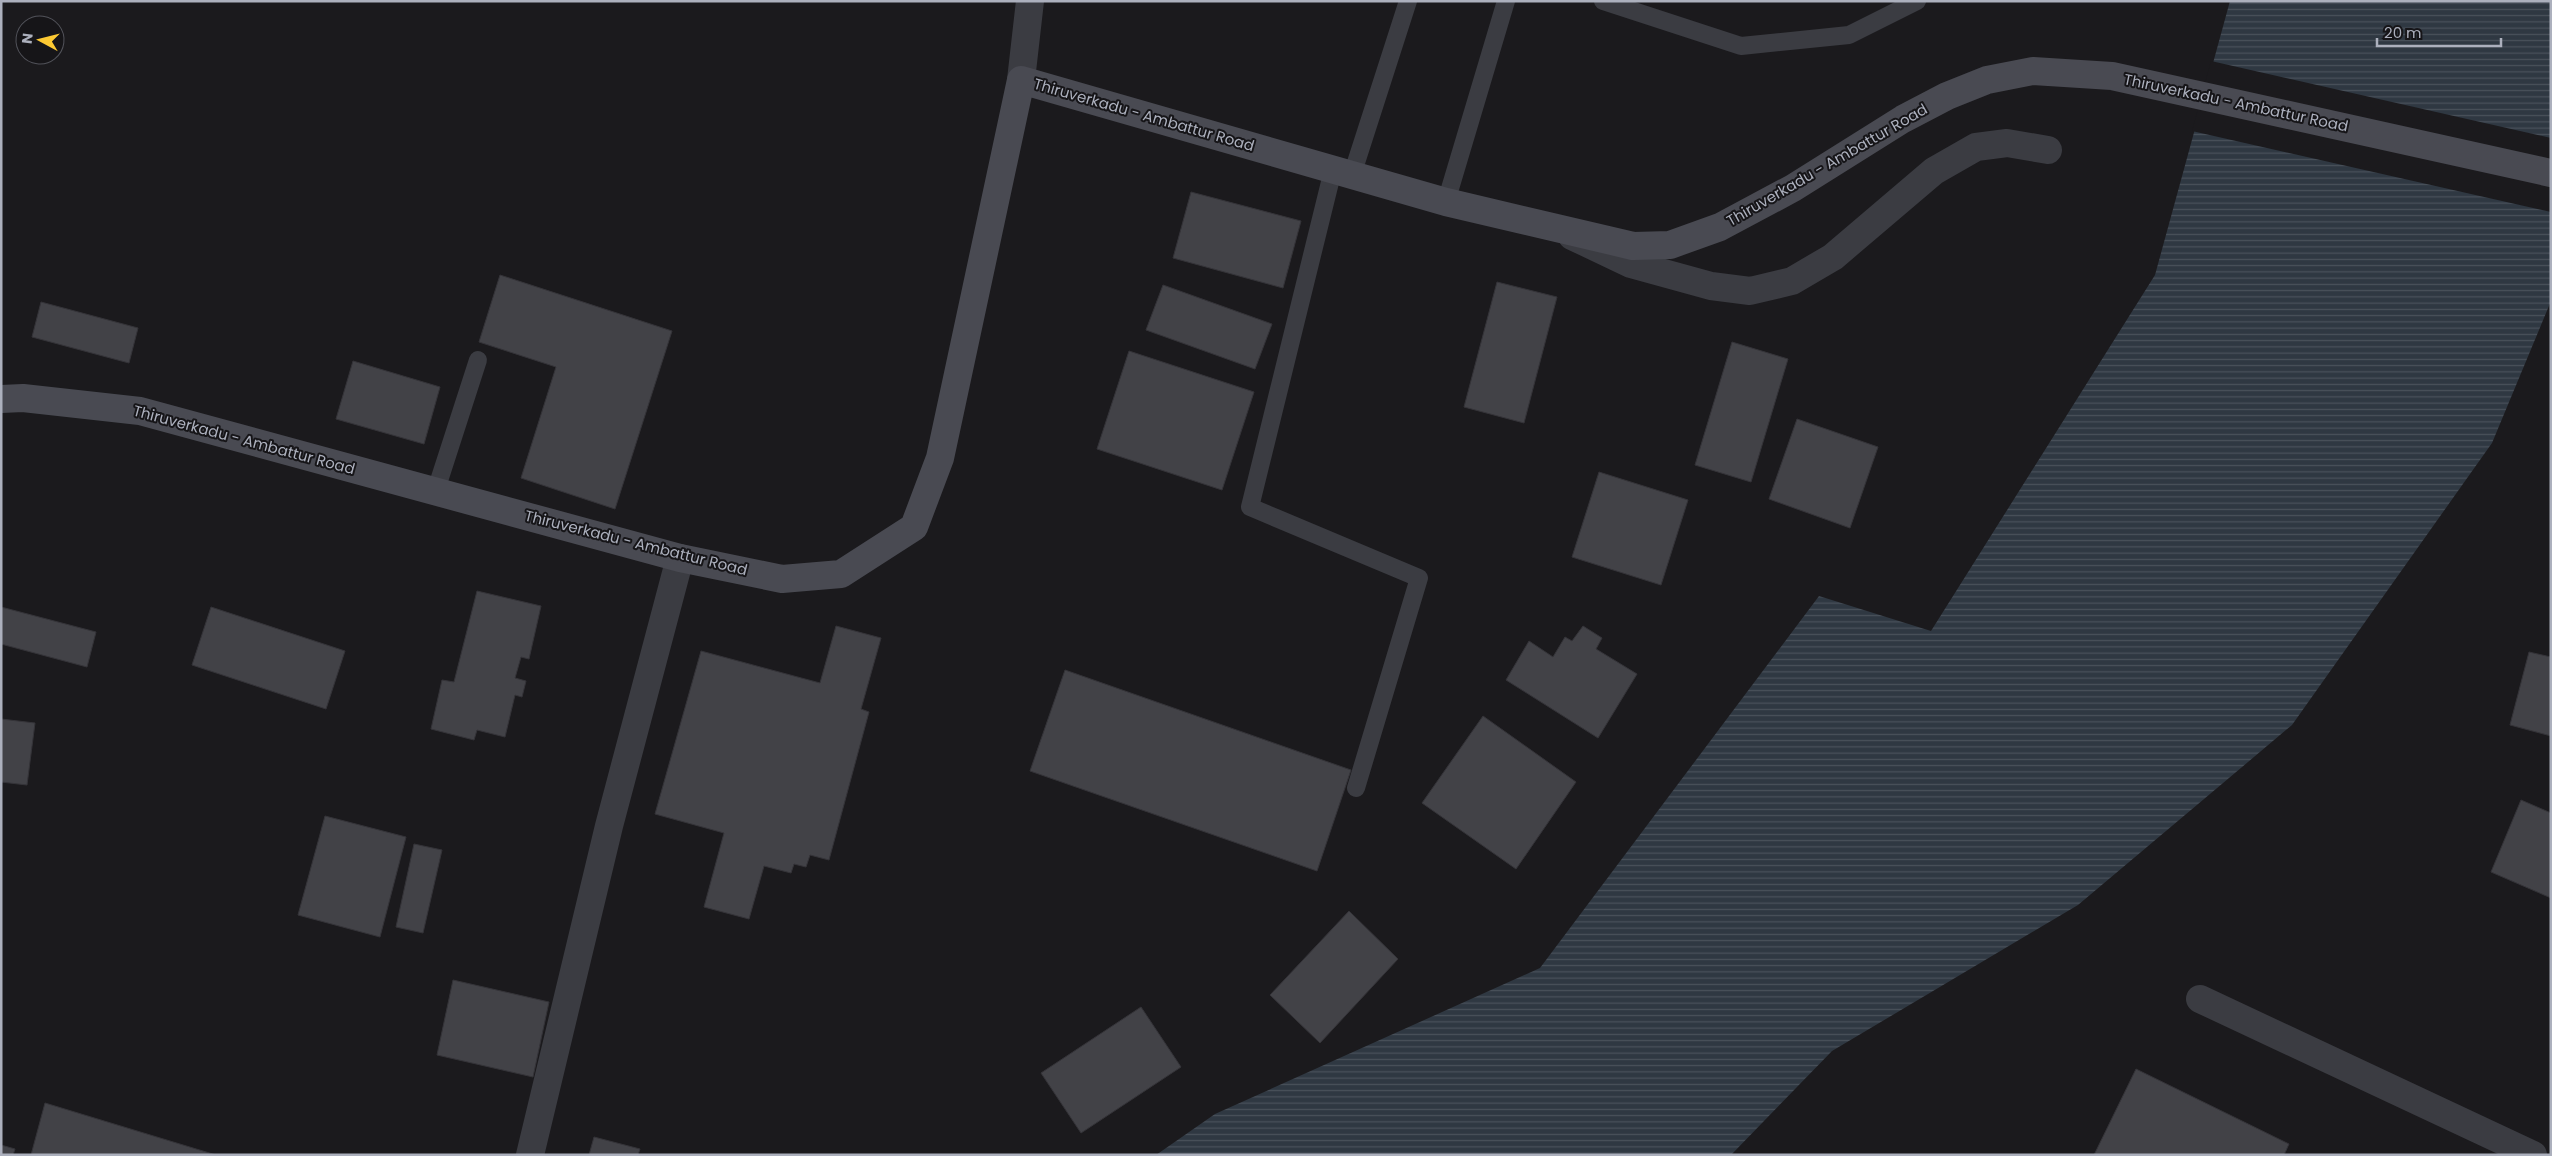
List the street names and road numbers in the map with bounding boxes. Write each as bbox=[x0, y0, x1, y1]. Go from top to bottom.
street label: Thiruverkadu - Ambattur Road bbox=[2122, 68, 2350, 137]
street label: Thiruverkadu - Ambattur Road bbox=[1031, 73, 1257, 156]
street label: Thiruverkadu - Ambattur Road bbox=[1722, 98, 1931, 231]
street label: Thiruverkadu - Ambattur Road bbox=[131, 400, 357, 479]
street label: Thiruverkadu - Ambattur Road bbox=[523, 505, 750, 580]

